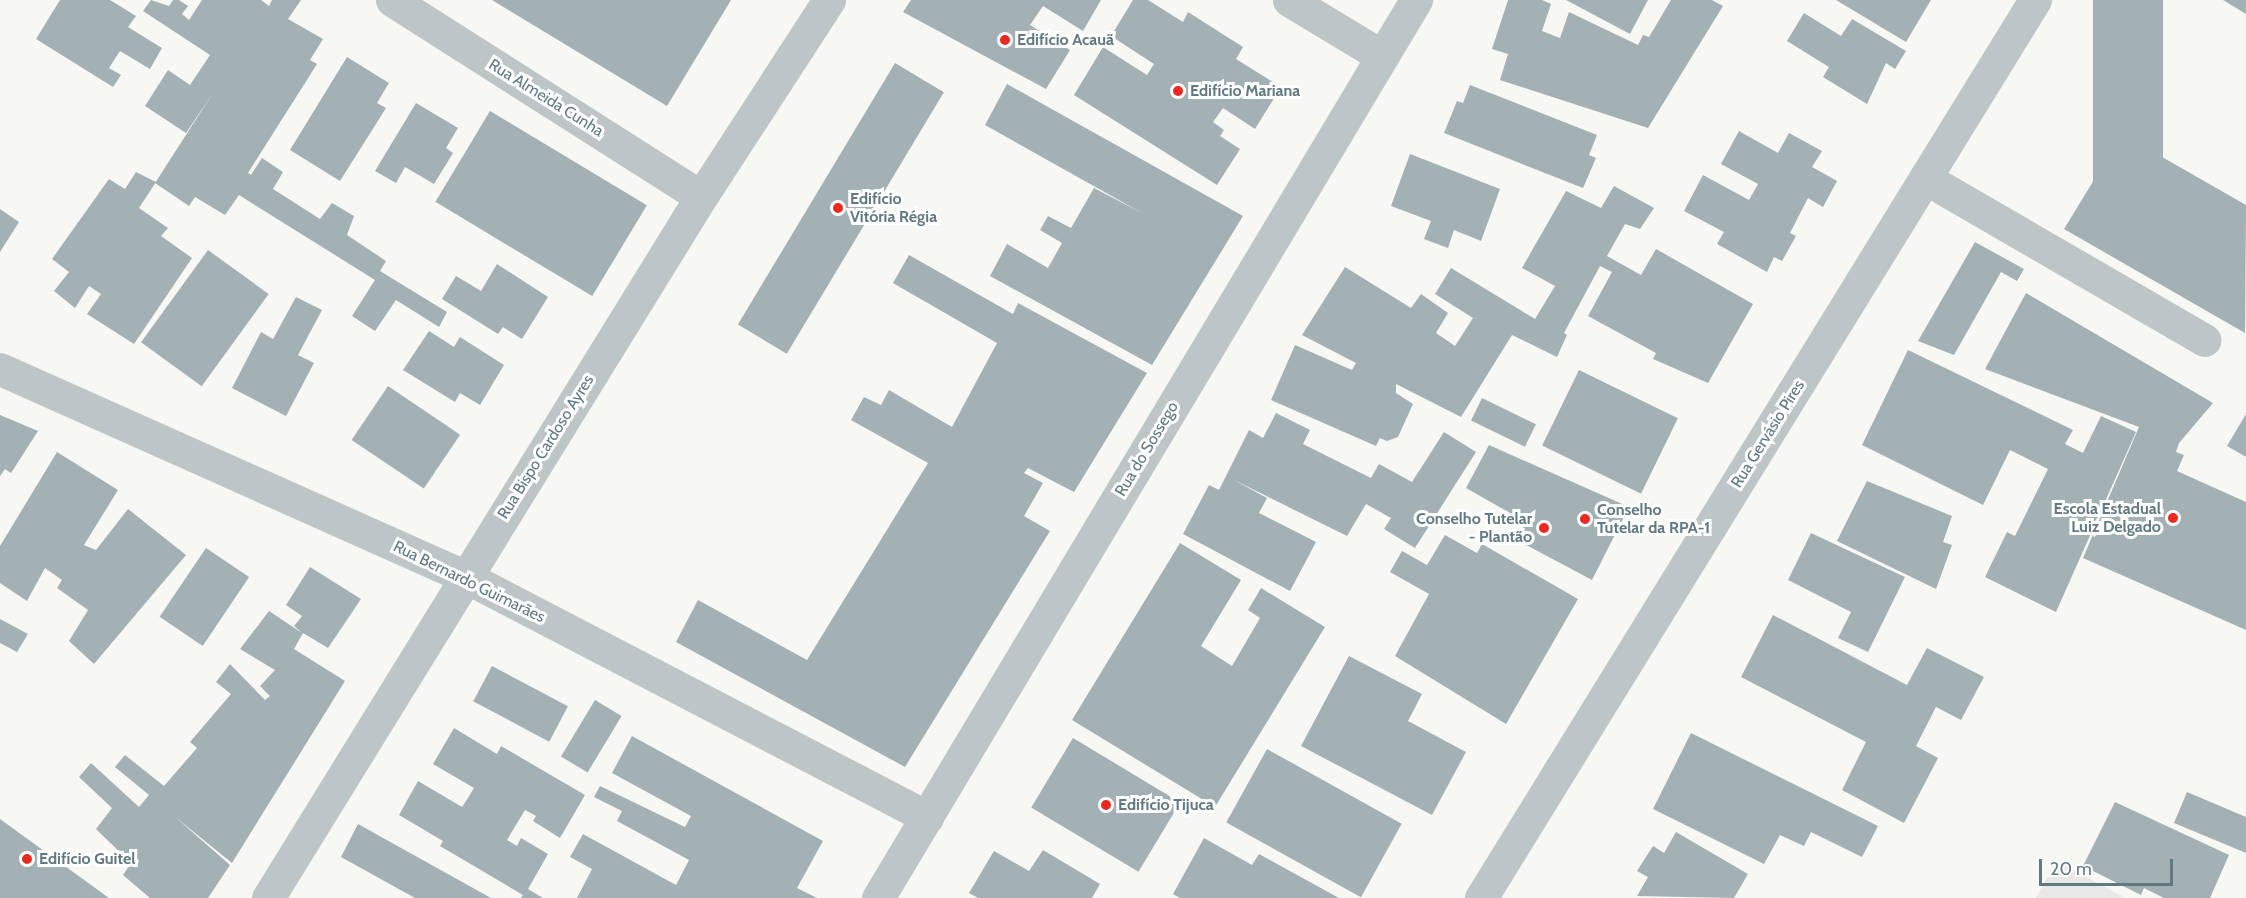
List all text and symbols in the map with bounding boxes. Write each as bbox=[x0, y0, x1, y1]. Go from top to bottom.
place label: Edifício Acauã bbox=[1017, 30, 1114, 50]
marker: Edifício Acauã bbox=[998, 33, 1012, 47]
street label: Rua Almeida Cunha bbox=[485, 55, 607, 141]
place label: Edifício Mariana bbox=[1190, 81, 1300, 101]
marker: Edifício Mariana bbox=[1171, 84, 1185, 98]
place label: Edifício Vitória Régia bbox=[850, 189, 937, 227]
marker: Edifício Vitória Régia bbox=[831, 201, 845, 215]
street label: Rua Bispo Cardoso Ayres bbox=[494, 372, 598, 522]
street label: Rua Gervásio Pires bbox=[1727, 377, 1809, 491]
street label: Rua do Sossego bbox=[1111, 398, 1183, 500]
place label: Escola Estadual Luiz Delgado bbox=[2054, 499, 2161, 537]
place label: Conselho Tutelar da RPA-1 bbox=[1597, 500, 1710, 538]
place label: Conselho Tutelar - Plantão bbox=[1416, 509, 1532, 547]
marker: Escola Estadual Luiz Delgado bbox=[2166, 511, 2180, 525]
marker: Conselho Tutelar da RPA-1 bbox=[1578, 512, 1592, 526]
marker: Conselho Tutelar - Plantão bbox=[1537, 521, 1551, 535]
street label: Rua Bernardo Guimarães bbox=[390, 537, 548, 627]
place label: Edifício Tijuca bbox=[1118, 795, 1214, 815]
marker: Edifício Tijuca bbox=[1099, 798, 1113, 812]
scale bar bbox=[2042, 847, 2176, 885]
place label: Edifício Guitel bbox=[39, 849, 135, 869]
marker: Edifício Guitel bbox=[20, 852, 34, 866]
text: 20 m bbox=[2050, 858, 2092, 880]

